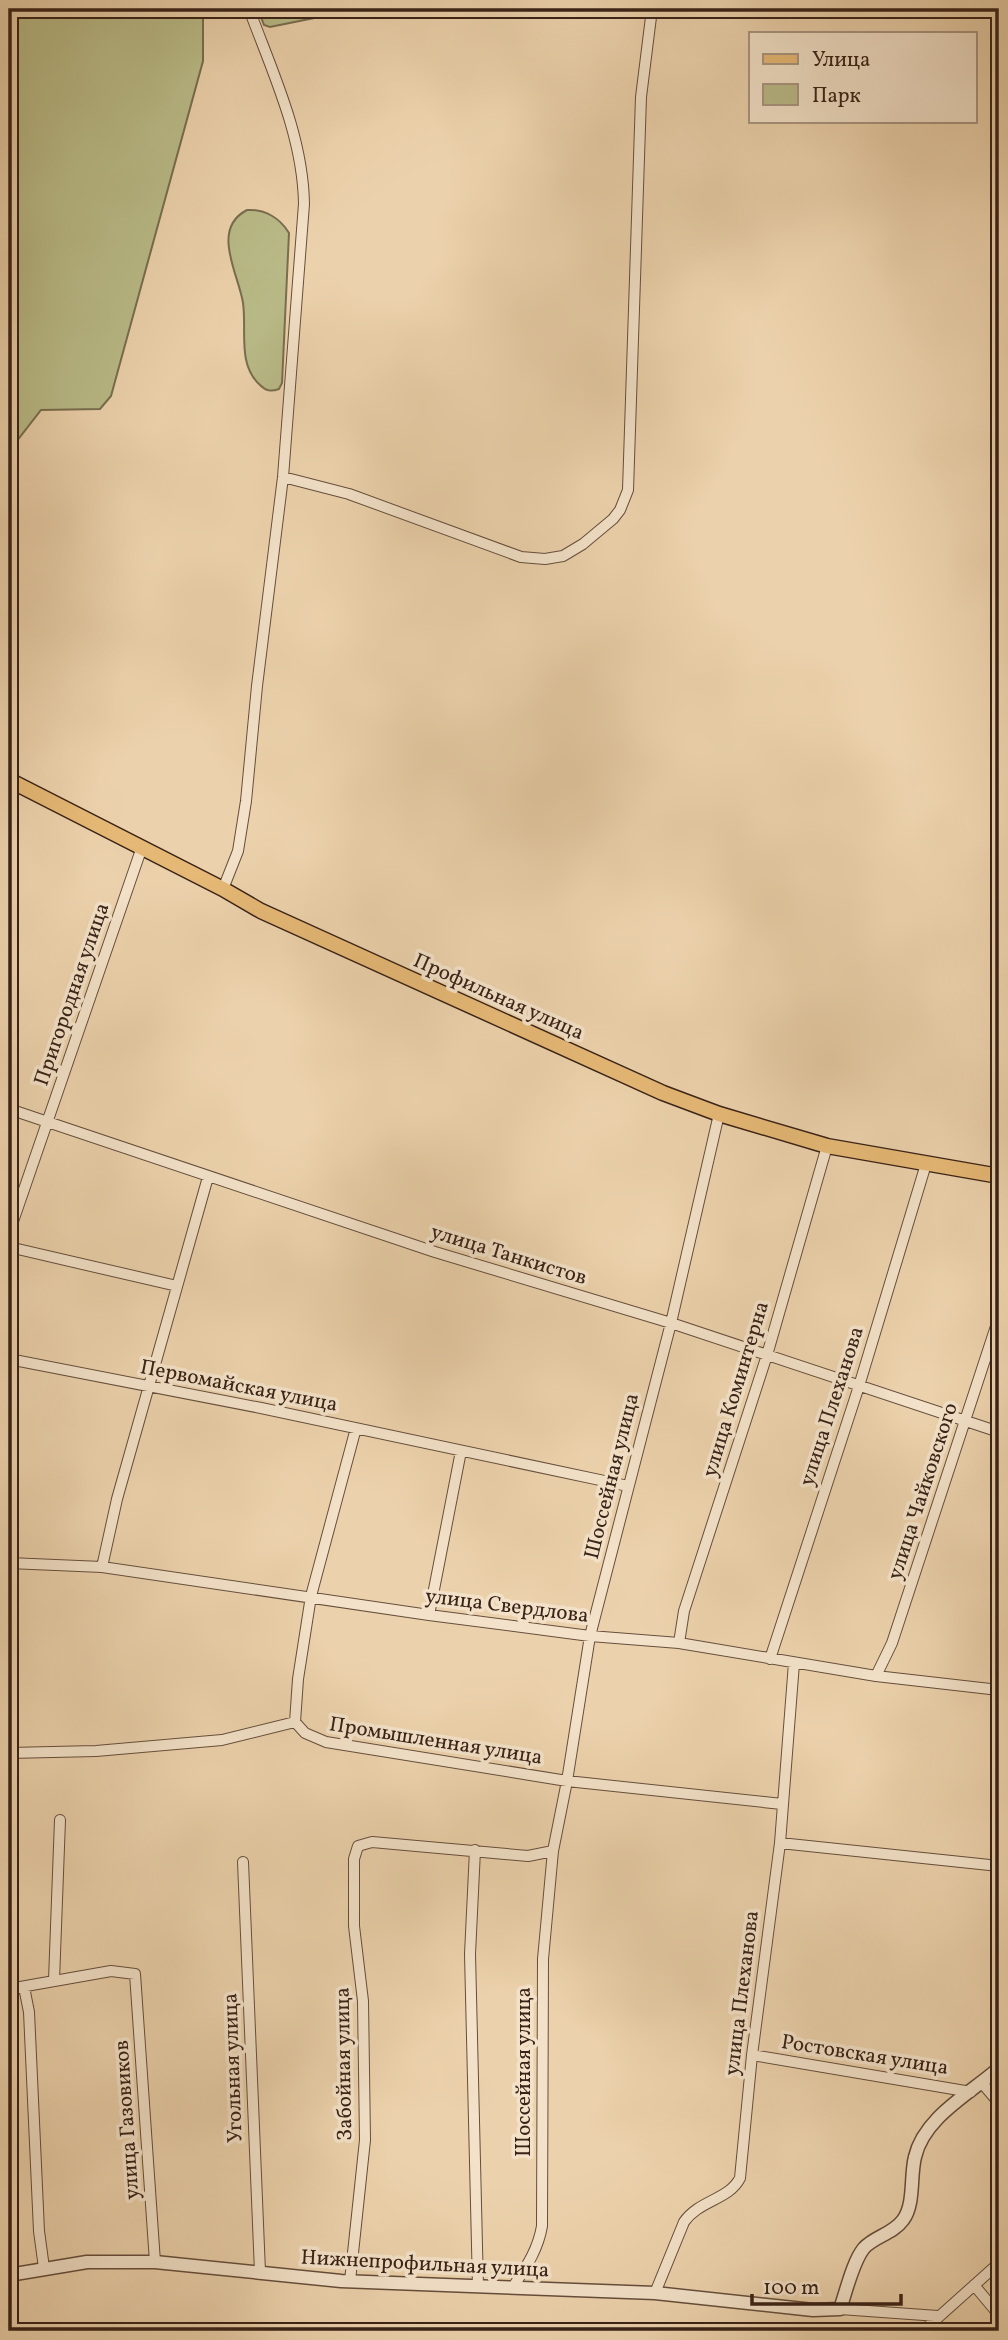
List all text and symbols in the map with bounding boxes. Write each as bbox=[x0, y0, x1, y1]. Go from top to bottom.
legend bbox=[749, 32, 976, 122]
text: Улица bbox=[812, 46, 870, 75]
text: Парк bbox=[812, 82, 861, 111]
street label: Пригородная улица bbox=[27, 899, 117, 1090]
street label: Профильная улица bbox=[408, 947, 588, 1048]
street label: улица Танкистов bbox=[427, 1218, 590, 1293]
street label: улица Коминтерна bbox=[696, 1298, 777, 1481]
street label: улица Плеханова bbox=[793, 1323, 872, 1490]
street label: Первомайская улица bbox=[137, 1353, 340, 1420]
street label: Шоссейная улица bbox=[578, 1390, 647, 1562]
street label: улица Чайковского bbox=[881, 1399, 966, 1584]
street label: улица Свердлова bbox=[423, 1582, 590, 1631]
street label: Промышленная улица bbox=[327, 1710, 544, 1773]
street label: улица Плеханова bbox=[718, 1909, 767, 2077]
street label: Забойная улица bbox=[329, 1987, 360, 2141]
street label: Шоссейная улица bbox=[510, 1987, 539, 2157]
street label: Угольная улица bbox=[216, 1992, 251, 2143]
street label: Ростовская улица bbox=[779, 2028, 950, 2083]
street label: улица Газовиков bbox=[107, 2039, 148, 2201]
street label: Нижнепрофильная улица bbox=[300, 2244, 550, 2285]
scale bar bbox=[752, 2263, 901, 2307]
text: 100 m bbox=[763, 2274, 820, 2303]

